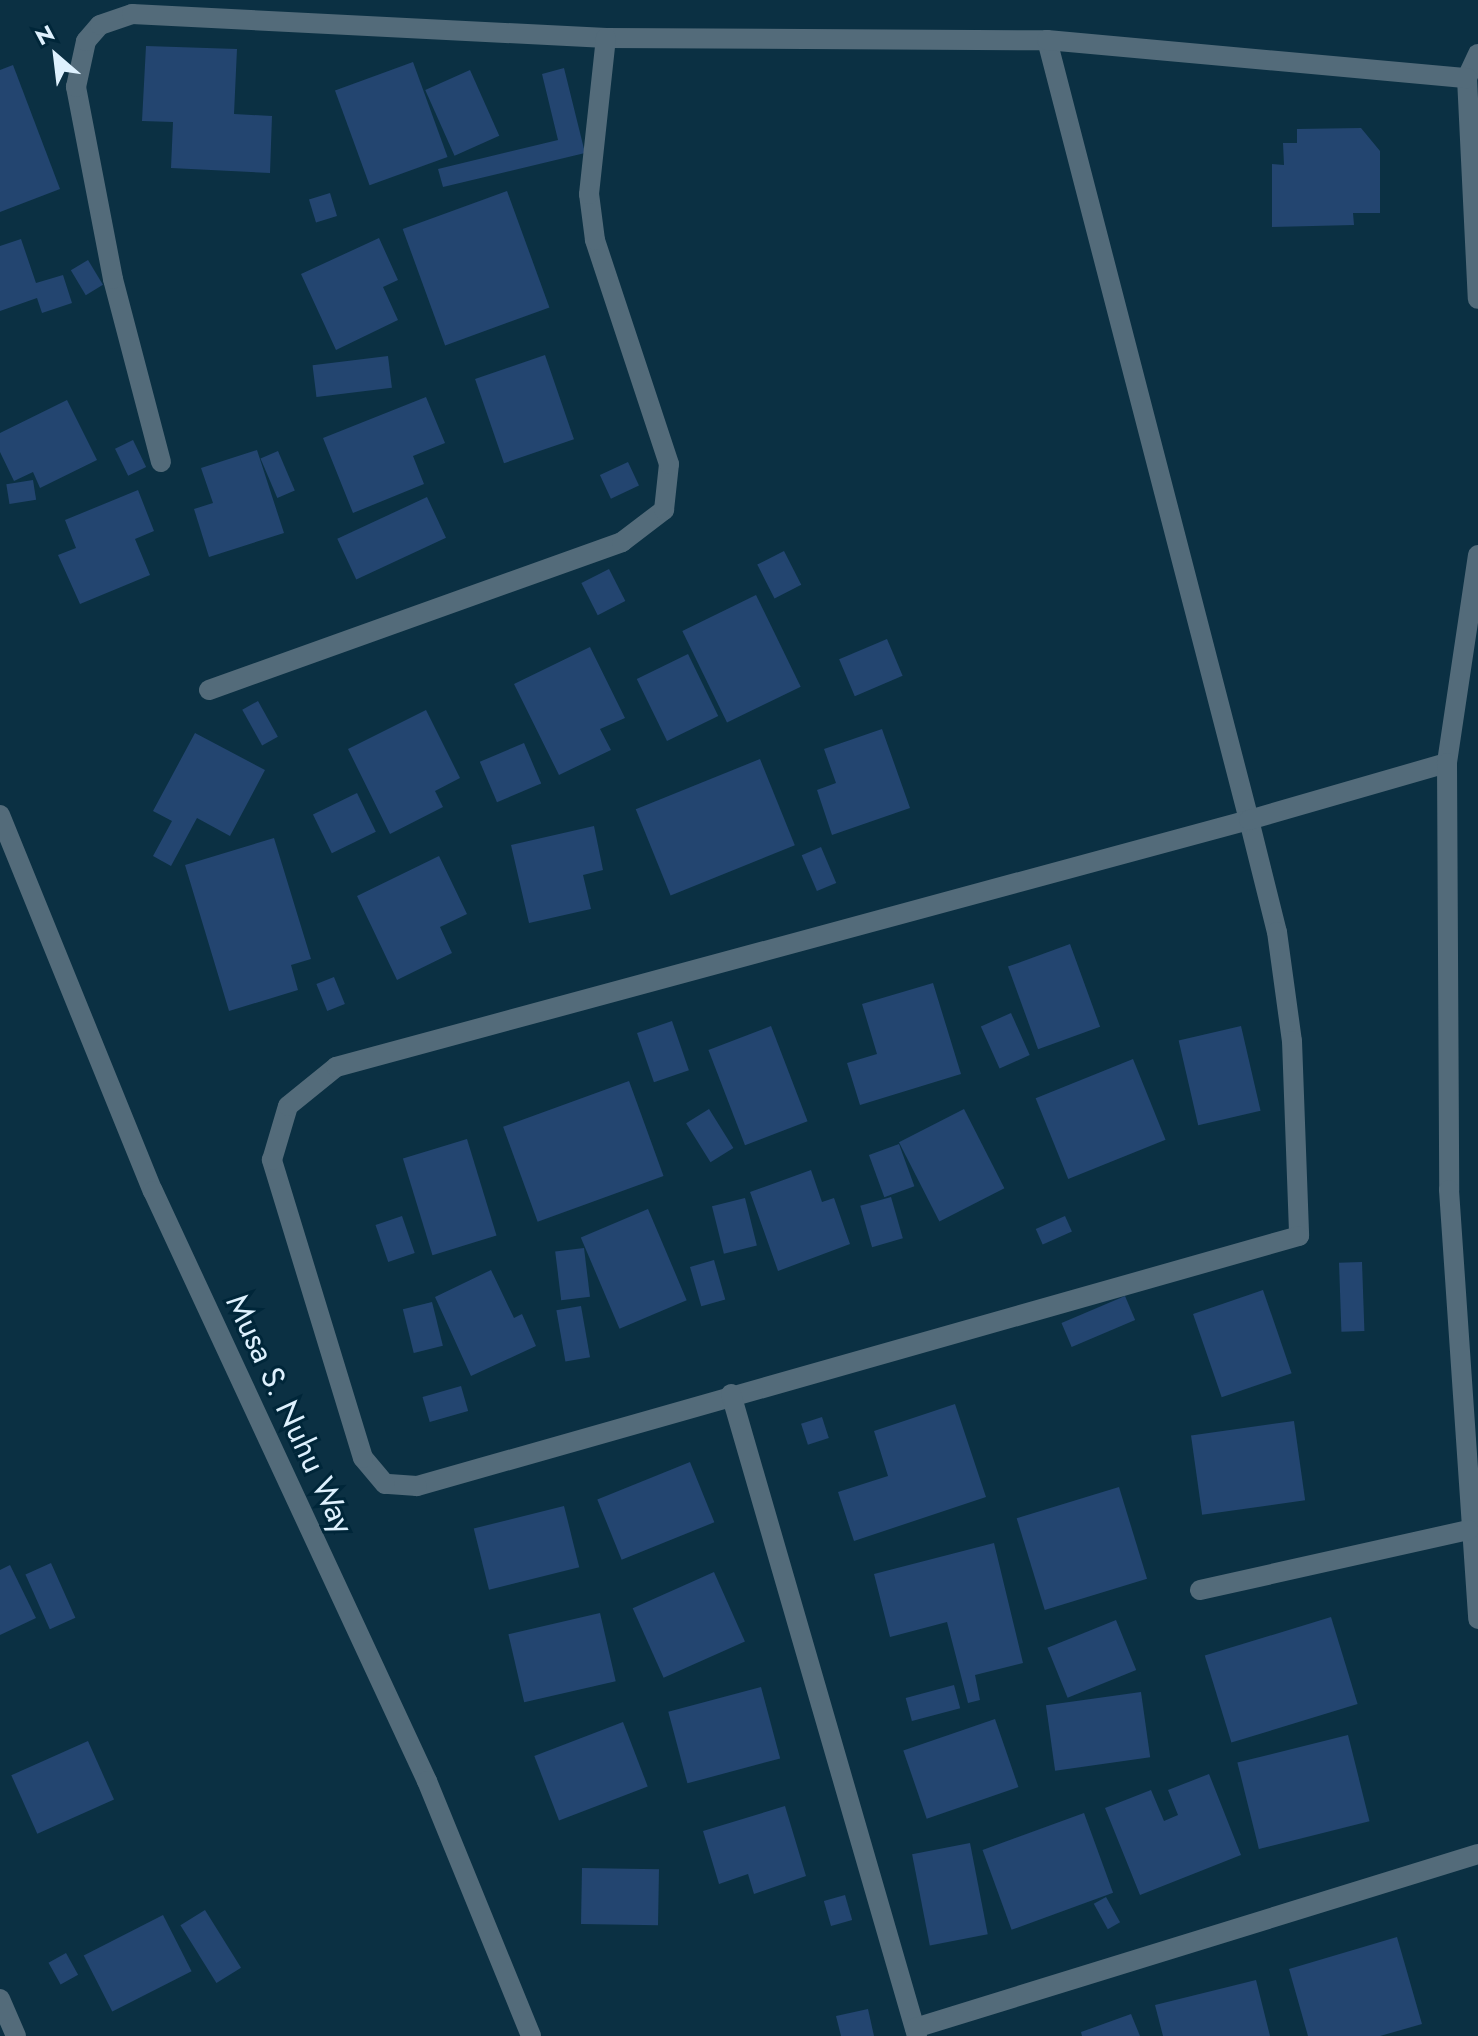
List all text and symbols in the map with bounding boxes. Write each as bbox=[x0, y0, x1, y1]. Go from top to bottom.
north arrow bbox=[16, 16, 96, 96]
text: N bbox=[30, 17, 60, 53]
street label: Musa S. Nuhu Way bbox=[218, 1288, 362, 1540]

